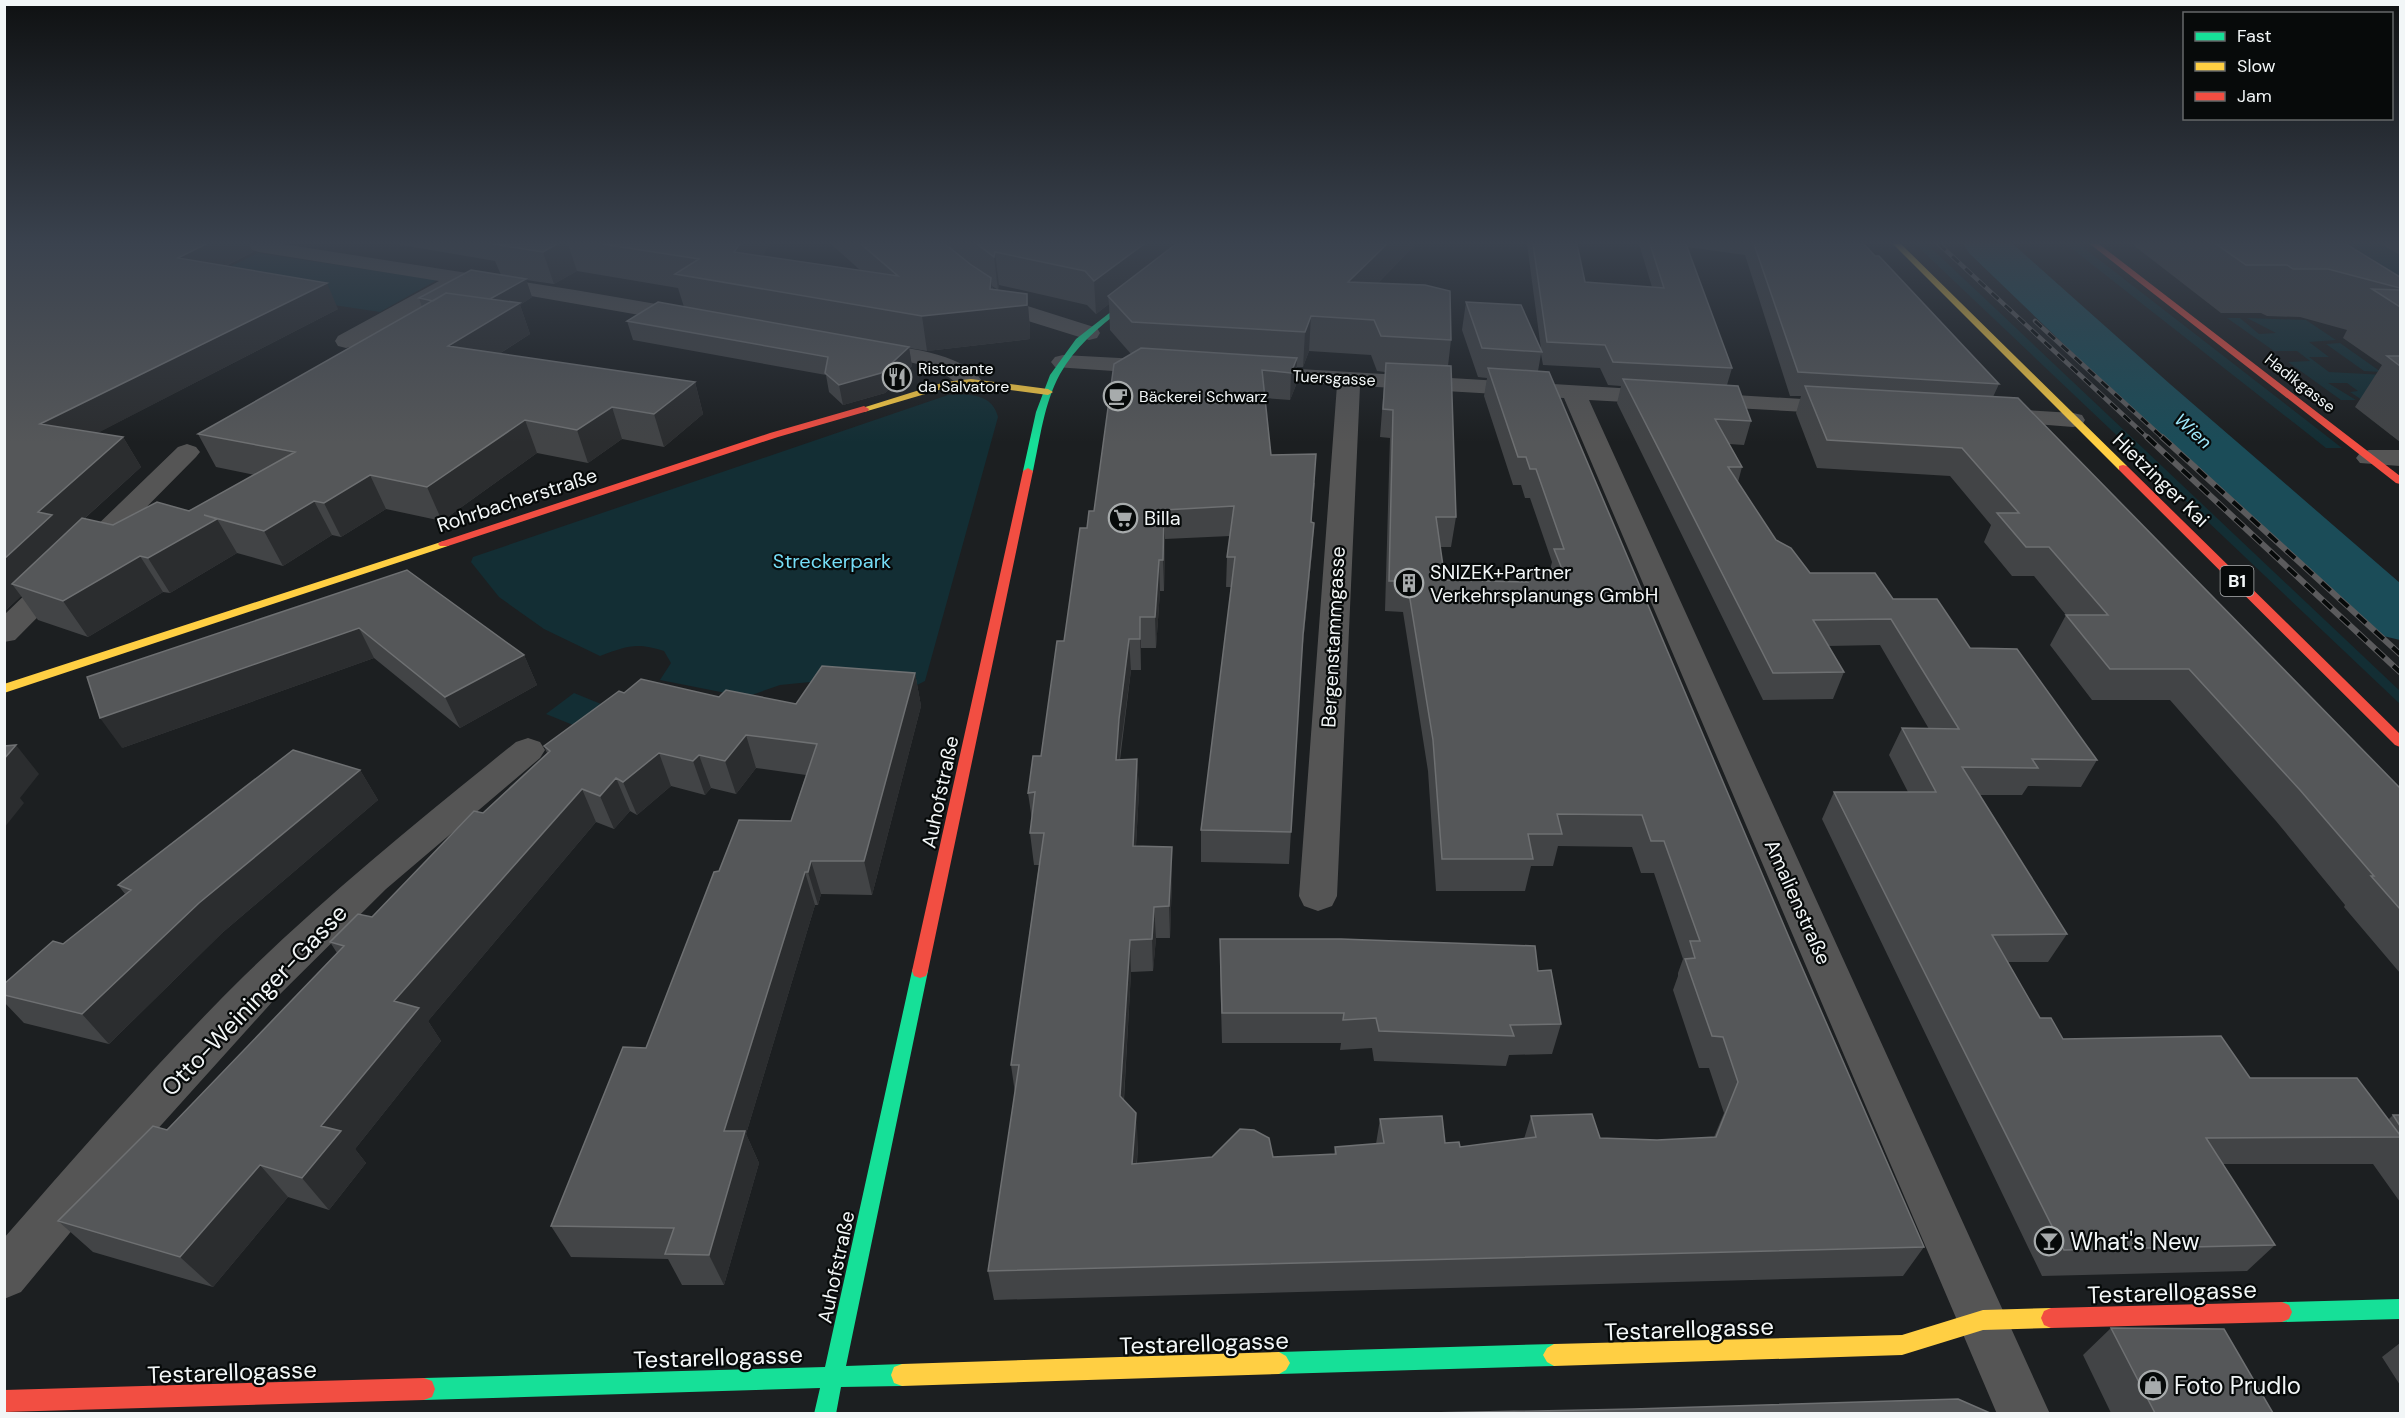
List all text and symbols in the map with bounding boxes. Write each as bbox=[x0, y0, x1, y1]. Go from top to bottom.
legend bbox=[2183, 12, 2393, 120]
text: Fast bbox=[2237, 24, 2272, 48]
text: Slow bbox=[2237, 54, 2276, 78]
text: Jam bbox=[2237, 84, 2272, 108]
street label: Hadikgasse bbox=[2260, 349, 2340, 417]
place label: Ristorante da Salvatore bbox=[918, 358, 1009, 397]
restaurant icon: Ristorante da Salvatore bbox=[881, 361, 913, 393]
street label: Tuersgasse bbox=[1292, 365, 1376, 391]
cafe icon: Bäckerei Schwarz bbox=[1102, 380, 1134, 412]
place label: Bäckerei Schwarz bbox=[1139, 386, 1267, 407]
water label: Wien bbox=[2169, 408, 2217, 454]
street label: Hietzinger Kai bbox=[2107, 427, 2215, 533]
street label: Rohrbacherstraße bbox=[433, 462, 601, 538]
supermarket icon: Billa bbox=[1107, 502, 1139, 534]
place label: Billa bbox=[1144, 505, 1181, 531]
street label: Bergenstammgasse bbox=[1315, 546, 1351, 728]
park label: Streckerpark bbox=[773, 548, 891, 574]
place label: SNIZEK+Partner Verkehrsplanungs GmbH bbox=[1430, 559, 1658, 608]
road number: B1 bbox=[2220, 566, 2254, 596]
building icon: SNIZEK+Partner Verkehrsplanungs GmbH bbox=[1393, 567, 1425, 599]
street label: Auhofstraße bbox=[915, 733, 965, 851]
street label: Amalienstraße bbox=[1759, 835, 1837, 969]
street label: Otto-Weininger-Gasse bbox=[154, 897, 354, 1103]
street label: Auhofstraße bbox=[811, 1208, 861, 1326]
bar icon: What's New bbox=[2033, 1225, 2065, 1257]
place label: What's New bbox=[2070, 1226, 2199, 1257]
street label: Testarellogasse bbox=[2087, 1274, 2257, 1310]
street label: Testarellogasse bbox=[1604, 1311, 1774, 1347]
street label: Testarellogasse bbox=[1119, 1325, 1289, 1361]
street label: Testarellogasse bbox=[633, 1339, 803, 1375]
street label: Testarellogasse bbox=[147, 1354, 317, 1390]
shop icon: Foto Prudlo bbox=[2137, 1369, 2169, 1401]
place label: Foto Prudlo bbox=[2174, 1370, 2301, 1401]

